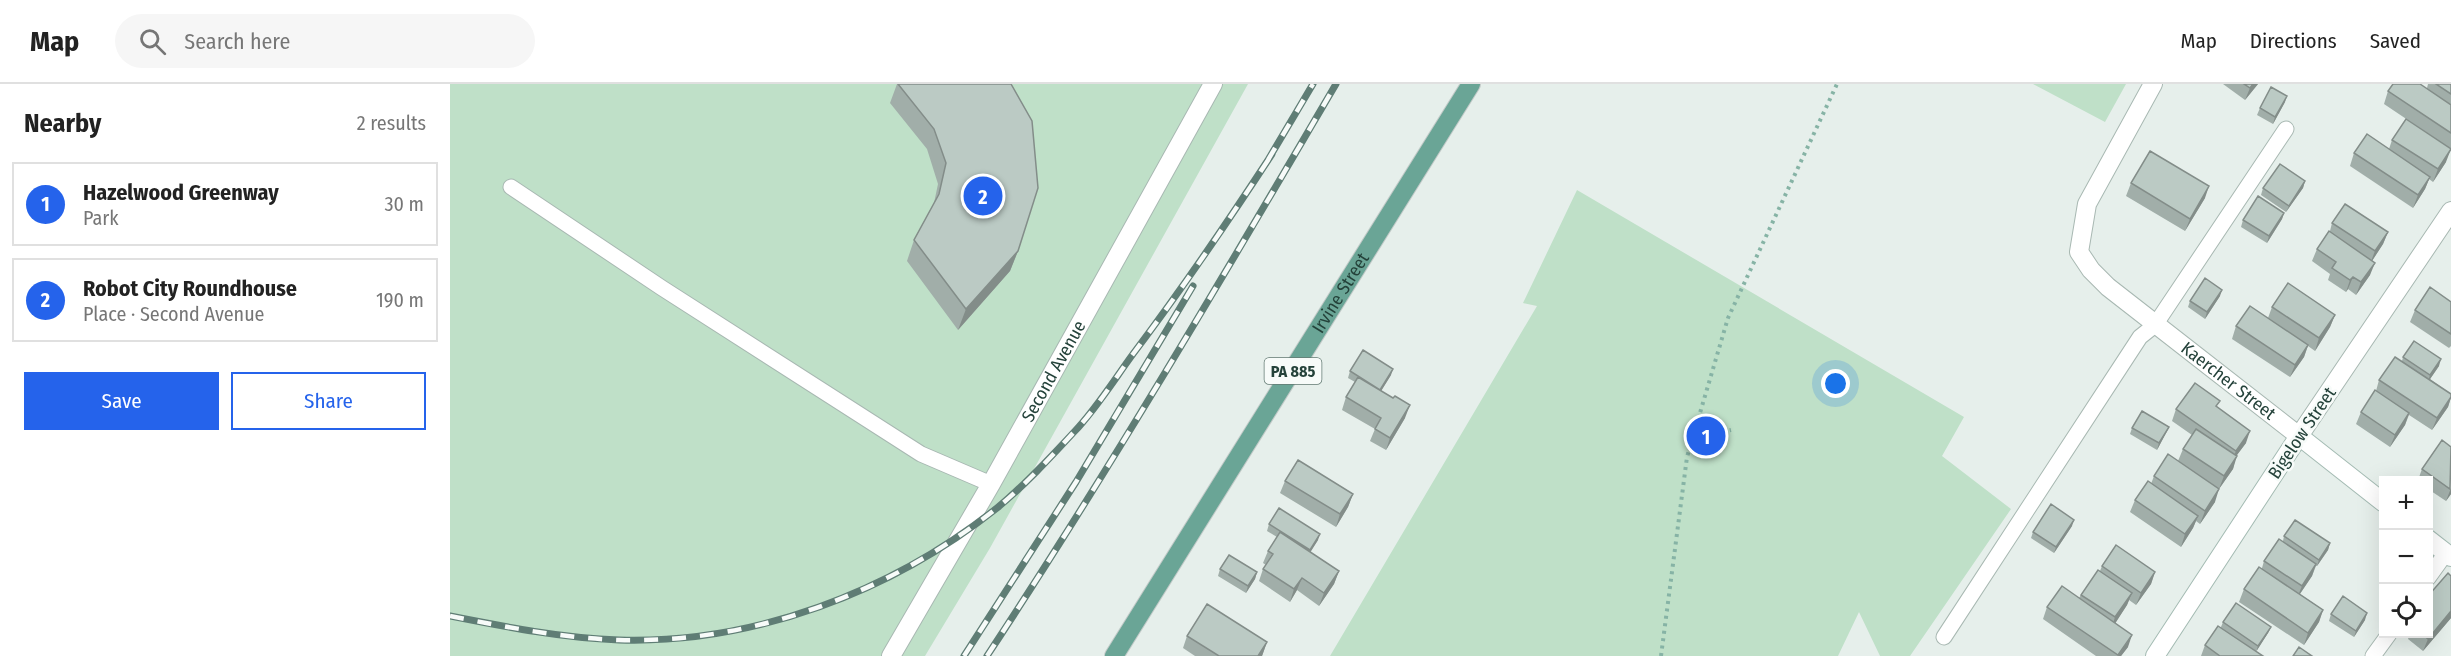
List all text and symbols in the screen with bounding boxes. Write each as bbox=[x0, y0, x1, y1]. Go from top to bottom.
search box bbox=[115, 14, 535, 68]
text: Map bbox=[30, 25, 79, 58]
icon: search bbox=[136, 25, 169, 58]
text: Search here bbox=[184, 28, 290, 55]
text: Map bbox=[2180, 28, 2217, 54]
text: Directions bbox=[2250, 28, 2337, 54]
text: Saved bbox=[2370, 28, 2421, 54]
text: Nearby bbox=[24, 108, 101, 139]
text: 2 results bbox=[357, 111, 426, 135]
pin: 2 bbox=[964, 174, 1002, 218]
text: Hazelwood Greenway bbox=[83, 179, 279, 206]
text: 1 bbox=[41, 192, 50, 216]
text: 30 m bbox=[384, 192, 424, 216]
text: Park bbox=[83, 206, 119, 230]
street label: Irvine Street bbox=[1307, 249, 1374, 337]
text: Robot City Roundhouse bbox=[83, 275, 297, 302]
text: 2 bbox=[41, 288, 50, 312]
text: 190 m bbox=[376, 288, 424, 312]
text: Place · Second Avenue bbox=[83, 302, 265, 326]
street label: Second Avenue bbox=[1017, 317, 1091, 426]
street label: Kaercher Street bbox=[2177, 337, 2280, 425]
road number: PA 885 bbox=[1264, 358, 1322, 384]
your location bbox=[1821, 369, 1850, 398]
button: Save bbox=[24, 372, 219, 430]
button: Share bbox=[231, 372, 426, 430]
street label: Bigelow Street bbox=[2263, 383, 2341, 483]
pin: 1 bbox=[1686, 414, 1726, 458]
map controls bbox=[2379, 476, 2433, 638]
button: + bbox=[2379, 476, 2433, 530]
button: − bbox=[2379, 530, 2433, 584]
button: locate bbox=[2379, 584, 2433, 638]

